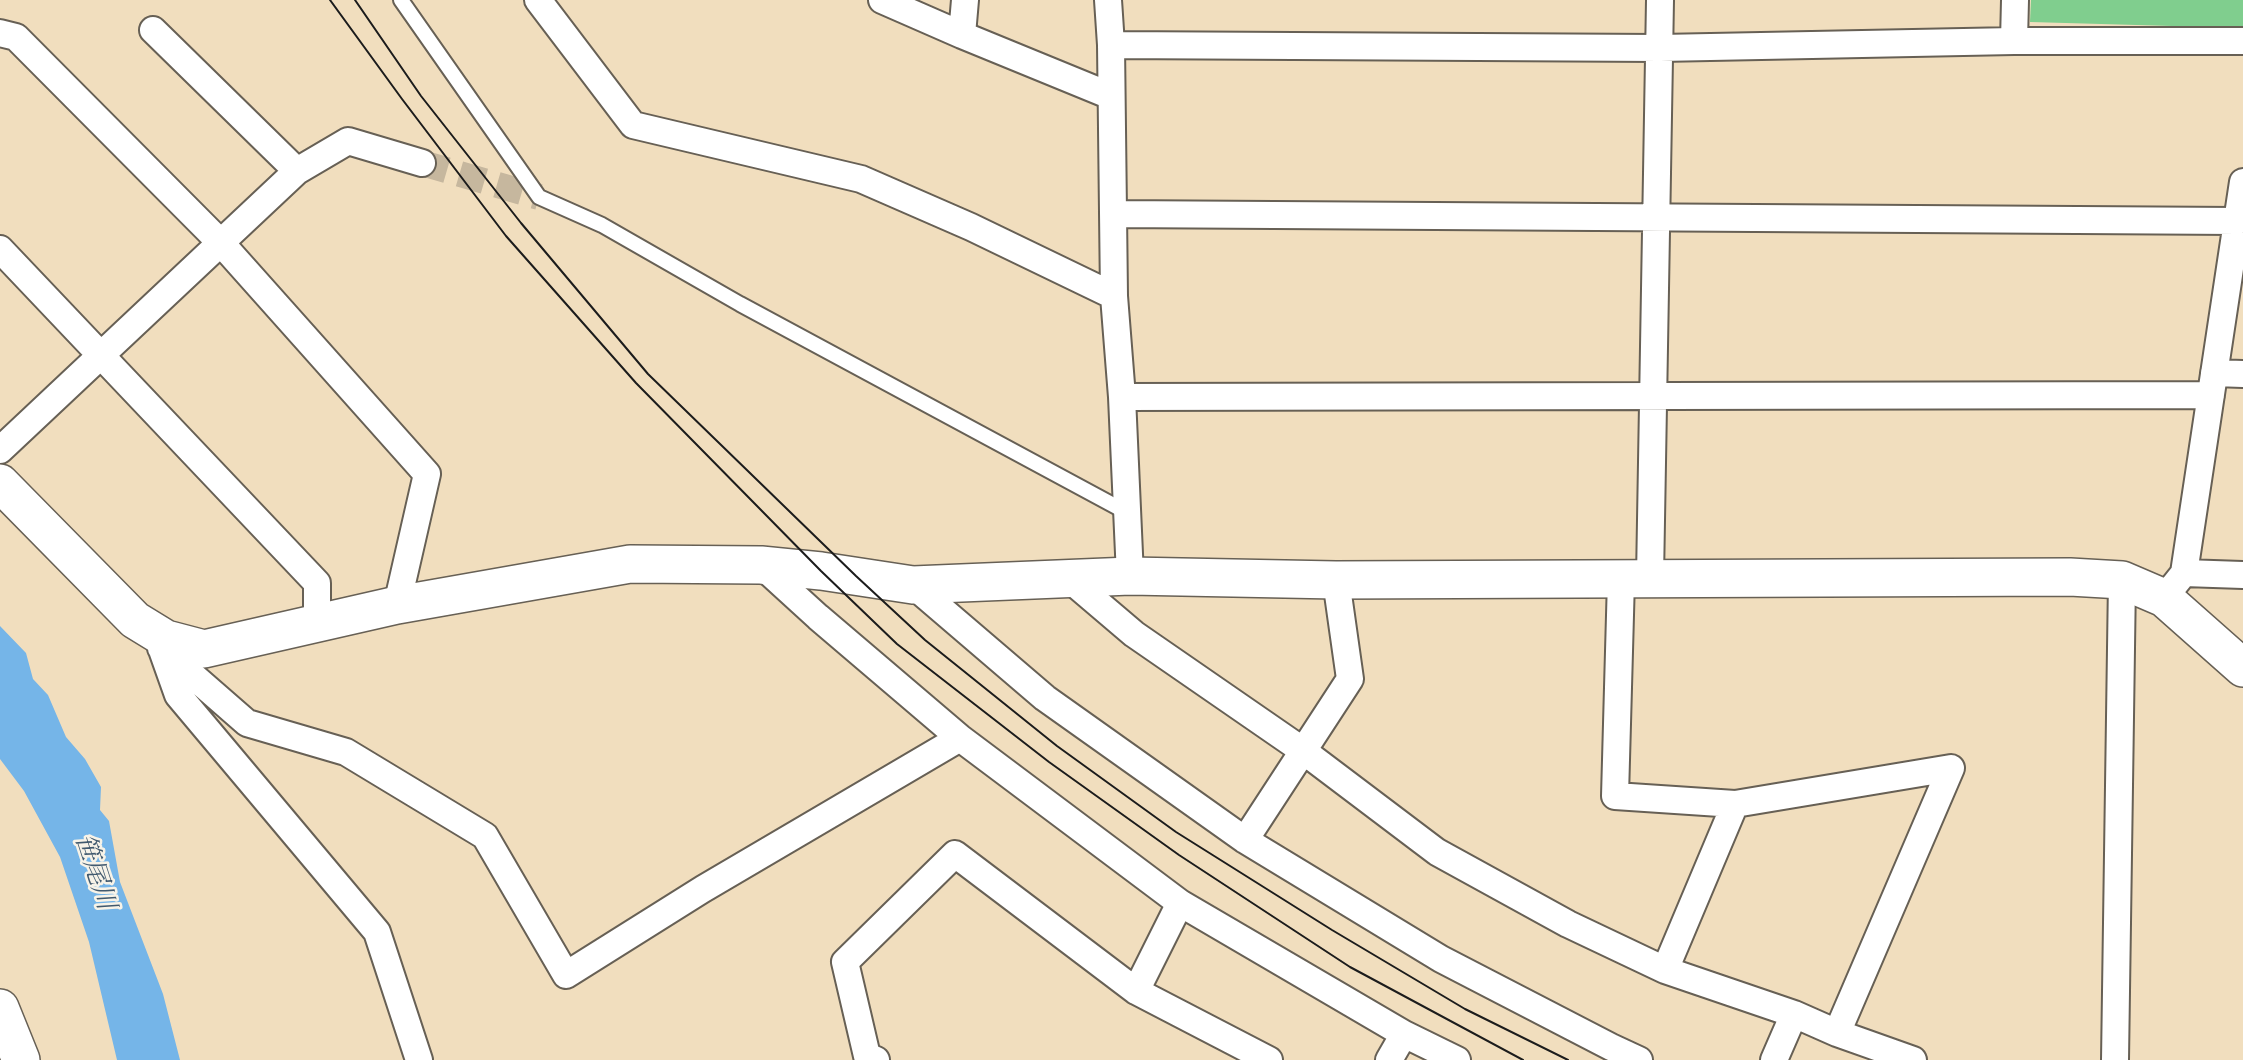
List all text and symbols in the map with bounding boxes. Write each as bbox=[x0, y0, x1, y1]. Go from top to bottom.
water label: 笹尾川 bbox=[67, 830, 121, 914]

